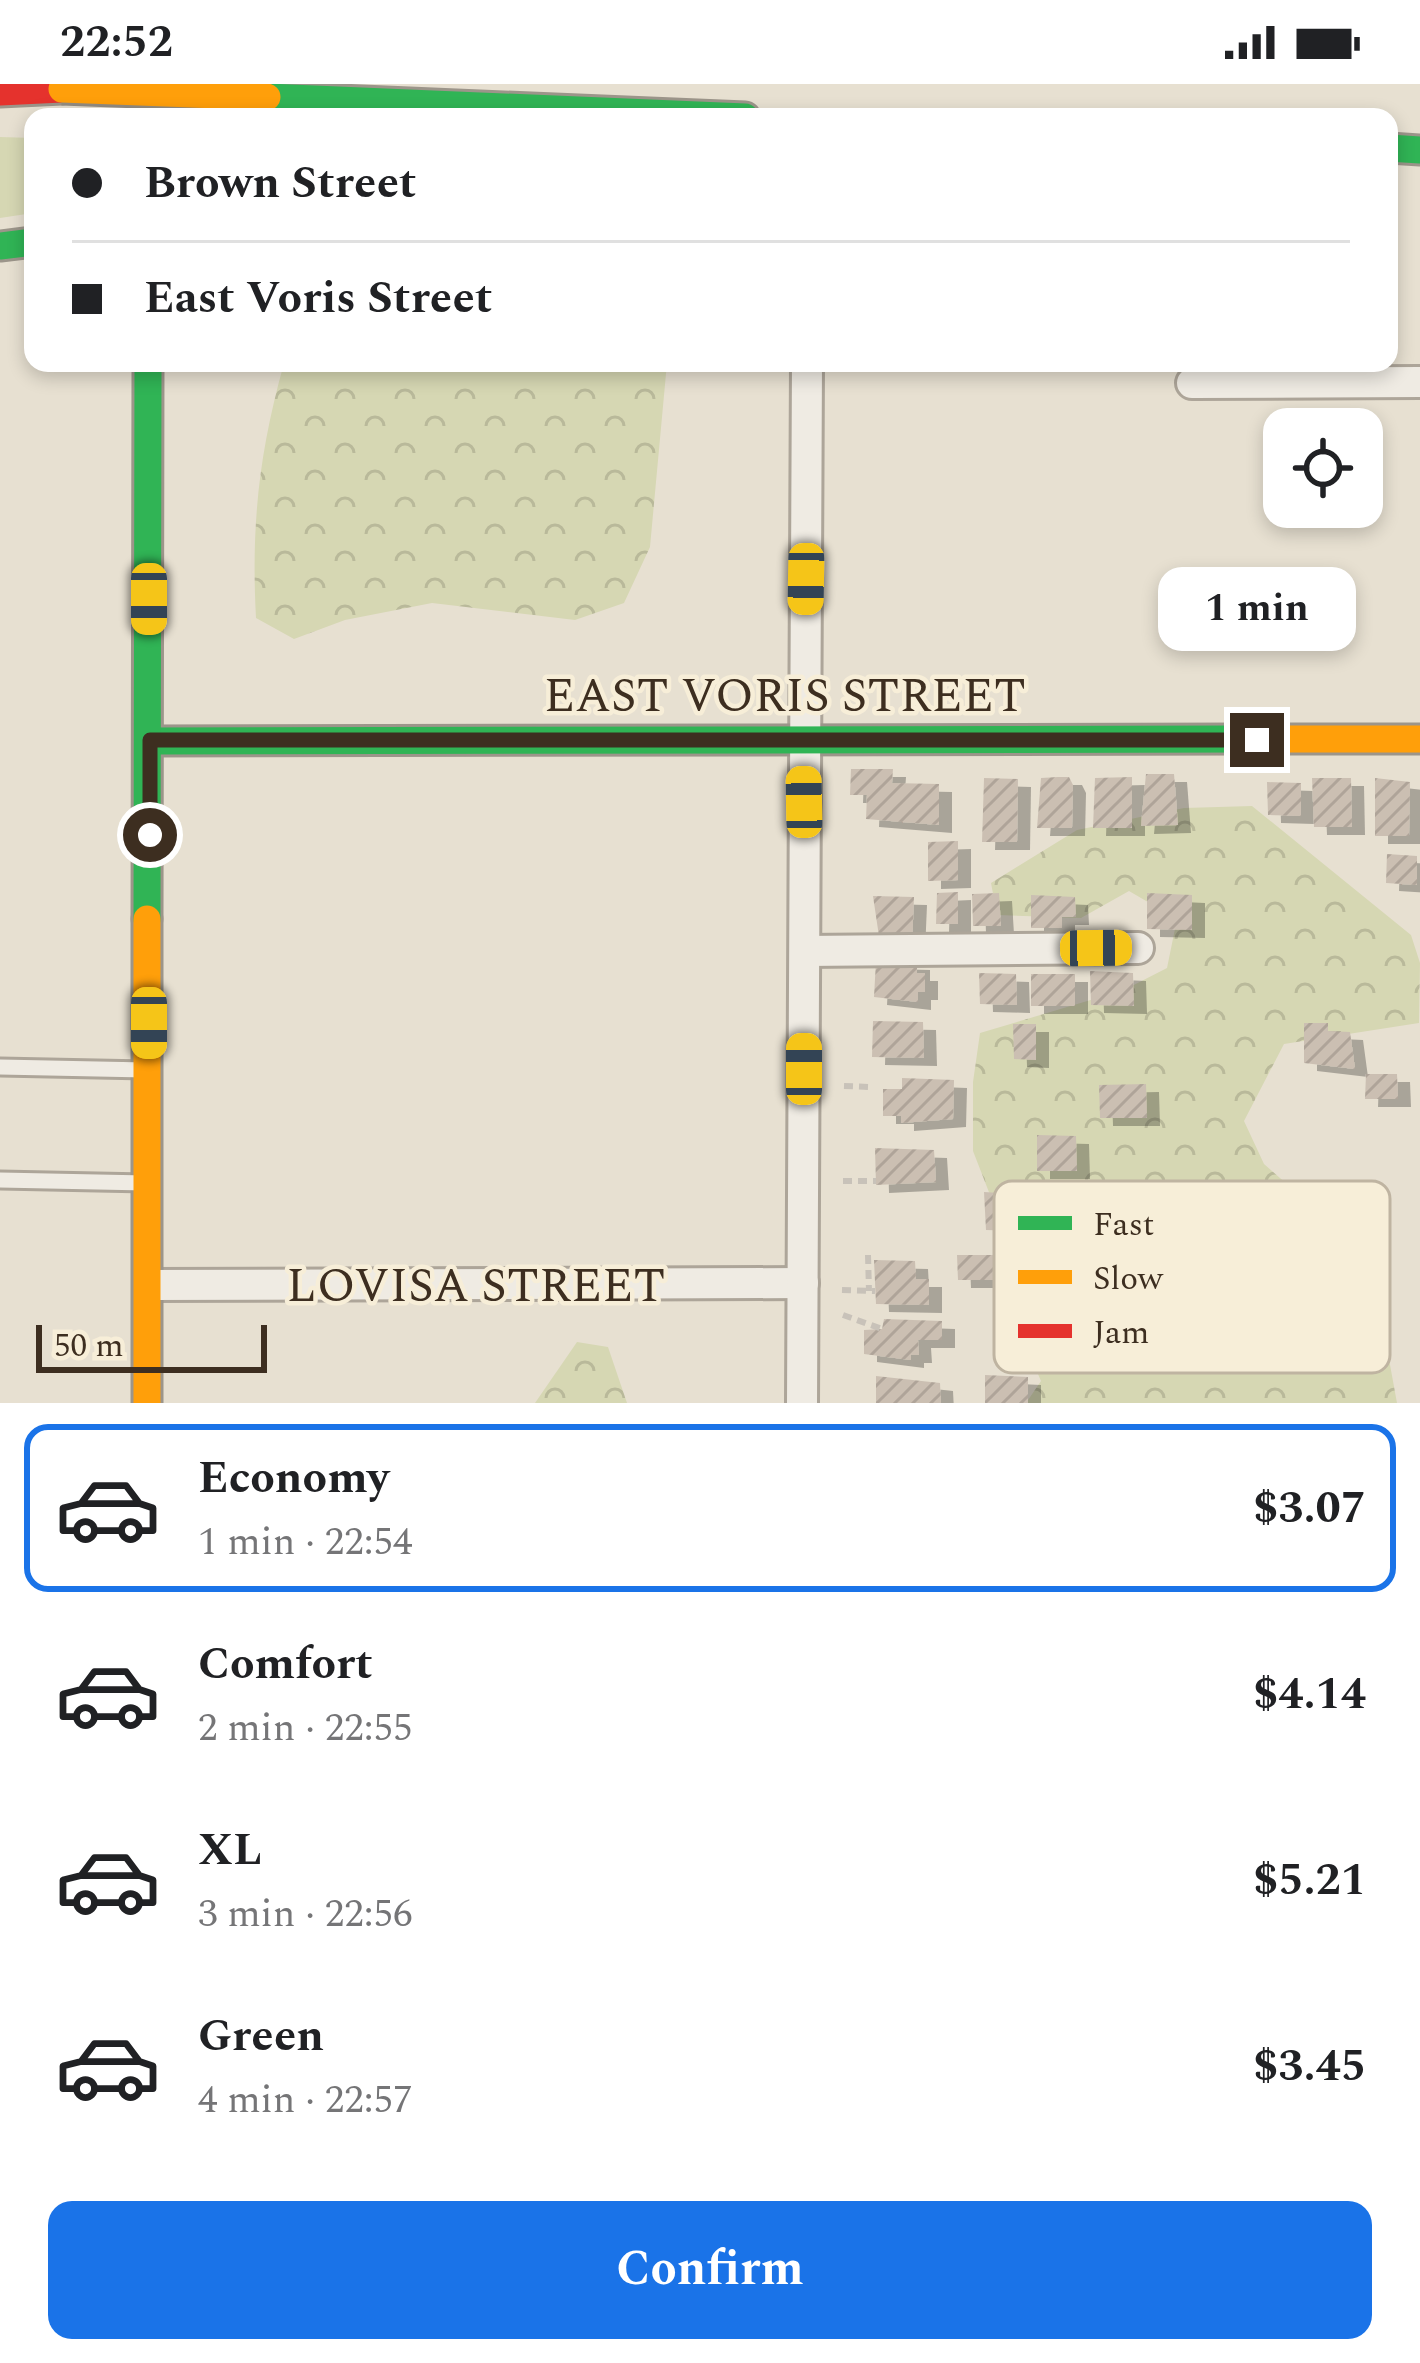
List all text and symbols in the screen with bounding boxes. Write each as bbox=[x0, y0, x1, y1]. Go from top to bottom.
text: 22:52 bbox=[60, 8, 173, 77]
text: Brown Street bbox=[144, 149, 416, 218]
text: East Voris Street bbox=[144, 264, 492, 333]
map controls bbox=[1263, 408, 1383, 528]
button: locate bbox=[1263, 408, 1383, 528]
car bbox=[787, 543, 825, 615]
car bbox=[131, 563, 167, 635]
callout: 1 min bbox=[1158, 566, 1356, 650]
text: 1 min bbox=[1205, 579, 1309, 638]
street label: EAST VORIS STREET bbox=[544, 660, 1026, 733]
route end bbox=[1230, 713, 1284, 767]
car bbox=[785, 766, 823, 838]
route start bbox=[123, 808, 177, 862]
car bbox=[1060, 929, 1132, 967]
car bbox=[131, 987, 167, 1059]
car bbox=[786, 1033, 822, 1105]
legend bbox=[994, 1181, 1390, 1373]
text: Fast bbox=[1093, 1200, 1154, 1250]
street label: LOVISA STREET bbox=[286, 1250, 666, 1323]
text: Slow bbox=[1093, 1254, 1164, 1304]
text: Jam bbox=[1093, 1308, 1149, 1358]
scale bar bbox=[36, 1319, 267, 1372]
text: 50 m bbox=[54, 1321, 124, 1371]
text: Economy bbox=[198, 1444, 389, 1513]
icon: car bbox=[54, 1454, 162, 1562]
text: $3.07 bbox=[1253, 1474, 1366, 1543]
text: 1 min · 22:54 bbox=[198, 1513, 413, 1572]
text: Comfort bbox=[198, 1630, 373, 1699]
icon: car bbox=[54, 1640, 162, 1748]
text: $4.14 bbox=[1253, 1660, 1366, 1729]
text: 2 min · 22:55 bbox=[198, 1699, 413, 1758]
text: XL bbox=[198, 1816, 262, 1885]
icon: car bbox=[54, 1826, 162, 1934]
text: $5.21 bbox=[1253, 1846, 1366, 1915]
text: 3 min · 22:56 bbox=[198, 1885, 413, 1944]
text: Green bbox=[198, 2002, 324, 2071]
icon: car bbox=[54, 2012, 162, 2120]
text: $3.45 bbox=[1253, 2032, 1366, 2101]
text: 4 min · 22:57 bbox=[198, 2071, 413, 2130]
button: Confirm bbox=[48, 2201, 1372, 2339]

